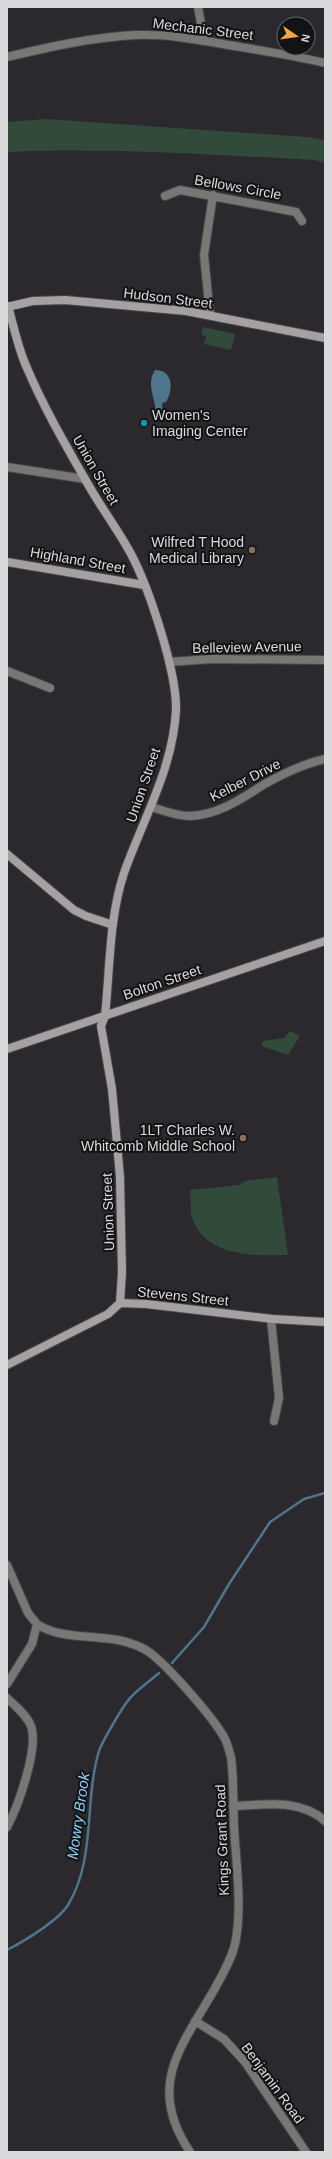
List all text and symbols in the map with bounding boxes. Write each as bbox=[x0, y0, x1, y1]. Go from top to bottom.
street label: Mechanic Street bbox=[152, 15, 254, 43]
north arrow bbox=[276, 16, 316, 56]
text: N bbox=[299, 33, 312, 44]
street label: Bellows Circle bbox=[193, 171, 283, 203]
street label: Hudson Street bbox=[123, 285, 213, 311]
place label: Women's Imaging Center bbox=[152, 407, 248, 439]
marker: Women's Imaging Center bbox=[139, 418, 149, 428]
street label: Union Street bbox=[70, 432, 122, 508]
place label: Wilfred T Hood Medical Library bbox=[149, 534, 244, 566]
street label: Highland Street bbox=[29, 544, 127, 576]
marker: Wilfred T Hood Medical Library bbox=[247, 545, 257, 555]
street label: Belleview Avenue bbox=[192, 638, 302, 656]
street label: Union Street bbox=[123, 746, 163, 824]
street label: Kelber Drive bbox=[207, 755, 283, 805]
street label: Bolton Street bbox=[121, 961, 203, 1003]
place label: 1LT Charles W. Whitcomb Middle School bbox=[81, 1122, 235, 1154]
marker: 1LT Charles W. Whitcomb Middle School bbox=[238, 1133, 248, 1143]
street label: Union Street bbox=[99, 1173, 117, 1251]
street label: Stevens Street bbox=[137, 1283, 230, 1309]
water label: Mowry Brook bbox=[63, 1770, 93, 1861]
street label: Kings Grant Road bbox=[212, 1784, 232, 1896]
street label: Benjamin Road bbox=[238, 2040, 308, 2126]

